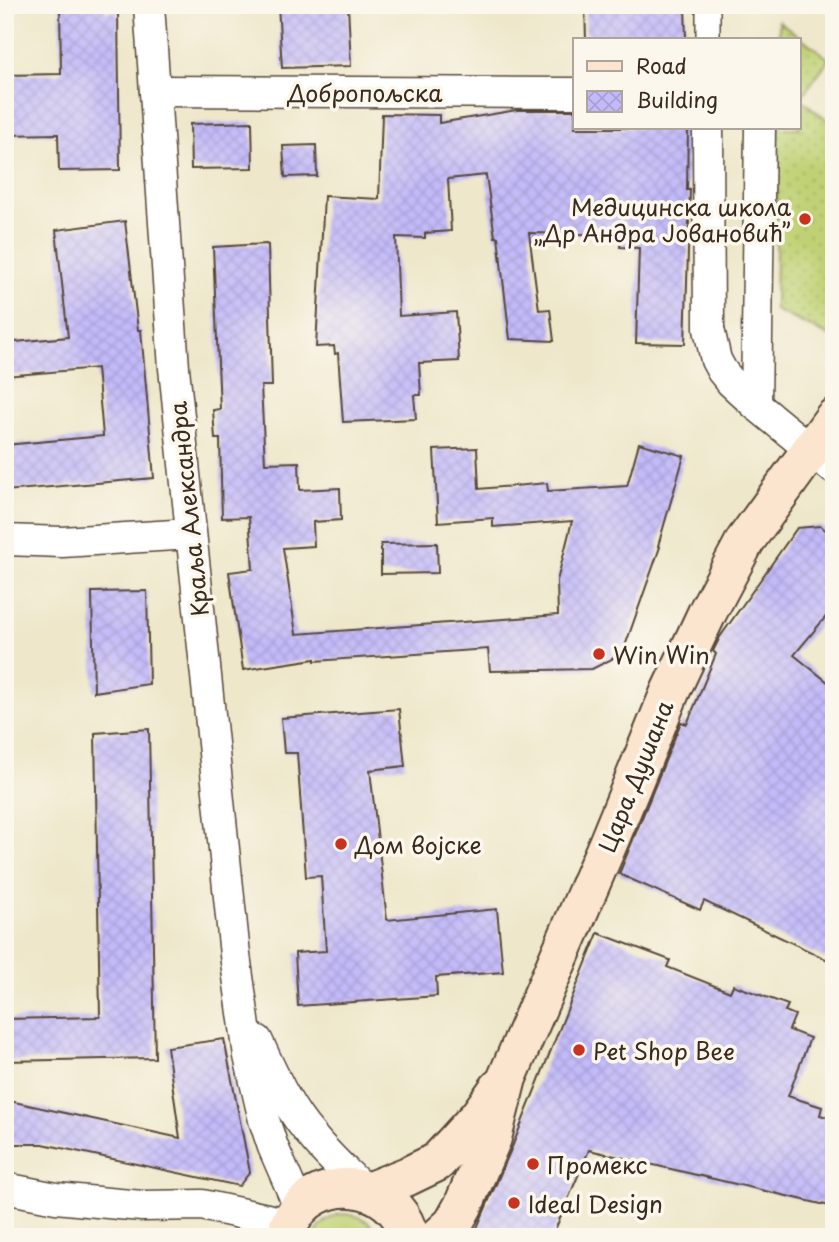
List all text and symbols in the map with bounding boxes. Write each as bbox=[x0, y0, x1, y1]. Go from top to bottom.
legend bbox=[573, 38, 800, 130]
text: Road bbox=[636, 49, 687, 81]
street label: Добропољска bbox=[286, 75, 443, 110]
text: Building bbox=[636, 83, 718, 115]
place label: Медицинска школа „Др Андра Јовановић” bbox=[534, 189, 792, 250]
marker: Медицинска школа „Др Андра Јовановић” bbox=[797, 211, 813, 227]
street label: Краља Александра bbox=[159, 399, 217, 618]
place label: Win Win bbox=[613, 637, 710, 672]
marker: Win Win bbox=[591, 646, 607, 662]
street label: Цара Душана bbox=[589, 694, 682, 857]
place label: Дом војске bbox=[354, 827, 482, 862]
marker: Дом војске bbox=[333, 836, 349, 852]
place label: Pet Shop Bee bbox=[593, 1033, 734, 1068]
marker: Pet Shop Bee bbox=[571, 1042, 587, 1058]
place label: Промекс bbox=[547, 1147, 648, 1182]
marker: Промекс bbox=[525, 1156, 541, 1172]
place label: Ideal Design bbox=[528, 1186, 663, 1221]
marker: Ideal Design bbox=[506, 1195, 522, 1211]

